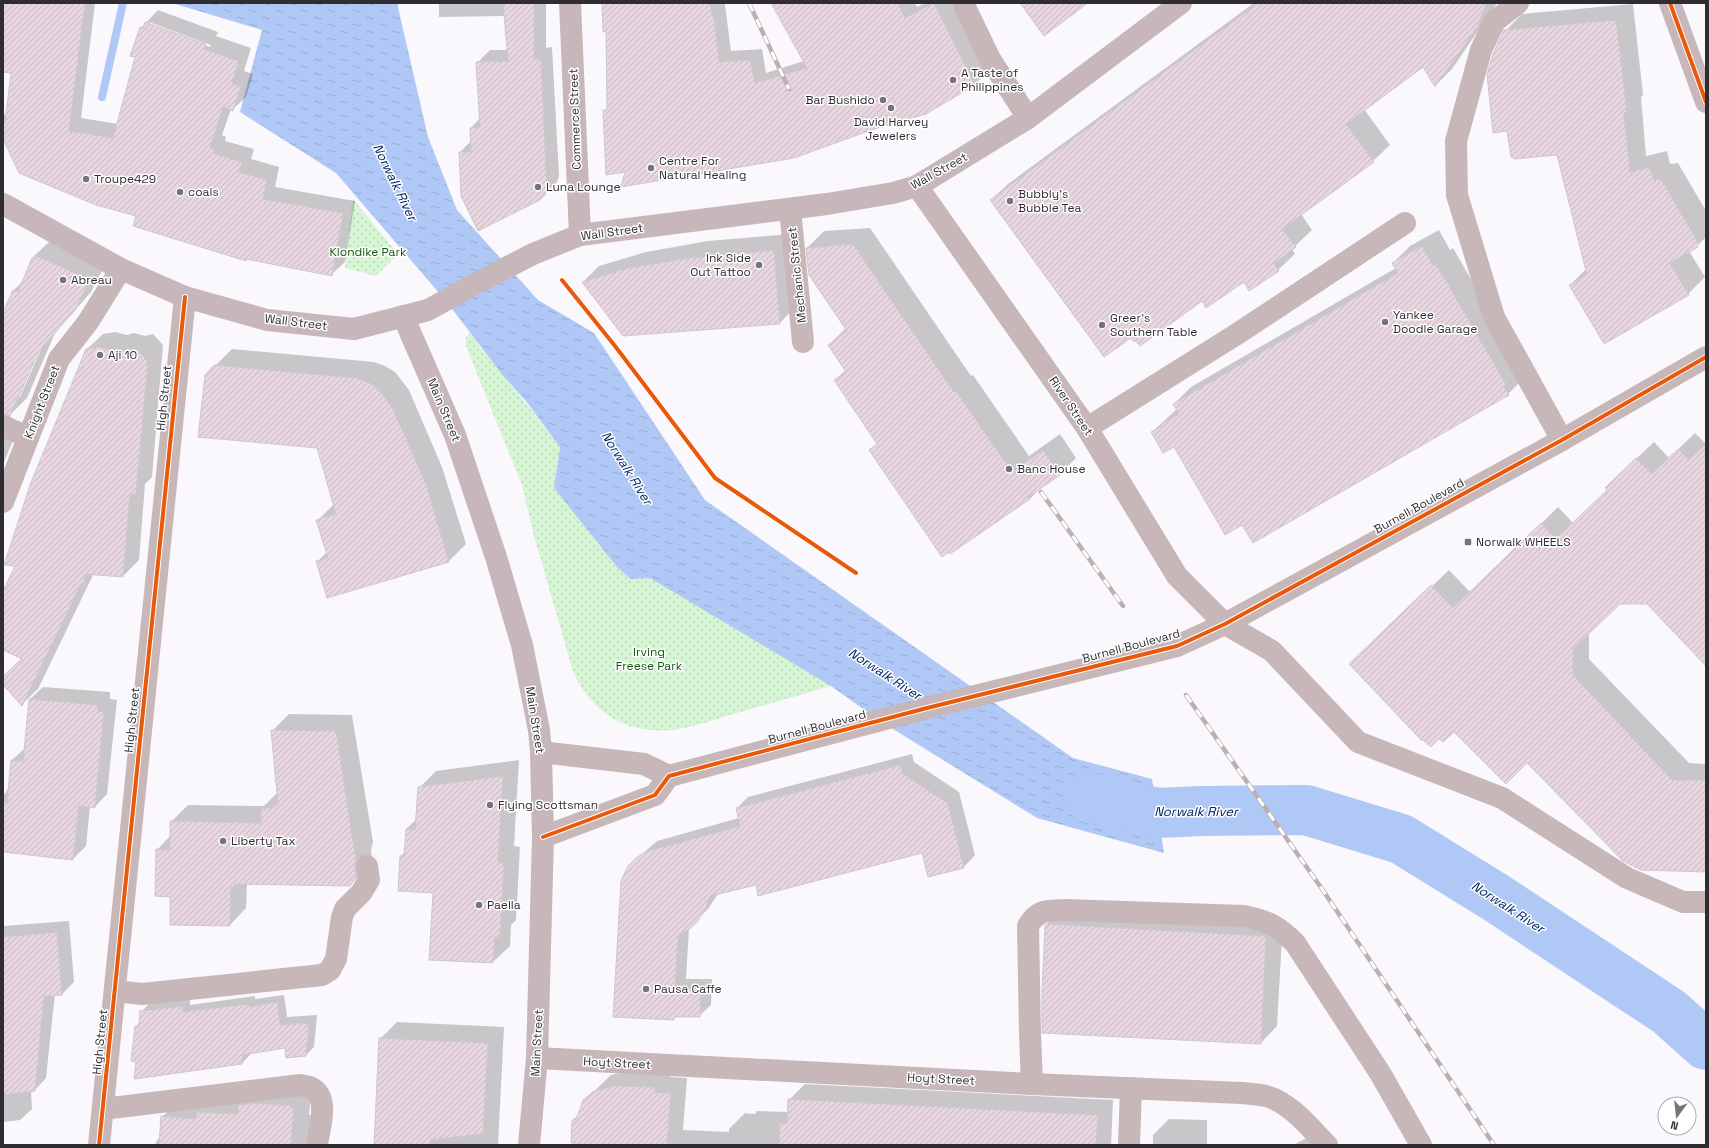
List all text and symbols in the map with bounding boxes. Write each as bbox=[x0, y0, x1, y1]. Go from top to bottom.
place label: A Taste of Philippines bbox=[961, 65, 1024, 95]
street label: Commerce Street bbox=[565, 68, 585, 170]
marker: A Taste of Philippines bbox=[948, 75, 958, 85]
place label: Bar Bushido bbox=[806, 92, 875, 108]
marker: Bar Bushido bbox=[878, 95, 888, 105]
marker: David Harvey Jewelers bbox=[886, 103, 896, 113]
place label: David Harvey Jewelers bbox=[854, 114, 928, 144]
water label: Norwalk River bbox=[369, 141, 422, 225]
street label: Wall Street bbox=[908, 149, 970, 193]
place label: Centre For Natural Healing bbox=[659, 153, 746, 183]
marker: Centre For Natural Healing bbox=[646, 163, 656, 173]
place label: Troupe429 bbox=[94, 171, 156, 187]
marker: Troupe429 bbox=[81, 174, 91, 184]
place label: Luna Lounge bbox=[546, 179, 621, 195]
marker: Luna Lounge bbox=[533, 182, 543, 192]
place label: coals bbox=[188, 184, 219, 200]
place label: Bubbly's Bubble Tea bbox=[1018, 186, 1082, 216]
marker: coals bbox=[175, 187, 185, 197]
marker: Bubbly's Bubble Tea bbox=[1005, 196, 1015, 206]
street label: Wall Street bbox=[580, 220, 644, 244]
street label: Mechanic Street bbox=[784, 226, 810, 324]
park label: Klondike Park bbox=[330, 244, 407, 260]
place label: Ink Side Out Tattoo bbox=[690, 250, 751, 280]
marker: Ink Side Out Tattoo bbox=[754, 260, 764, 270]
place label: Abreau bbox=[71, 272, 112, 288]
marker: Abreau bbox=[58, 275, 68, 285]
place label: Yankee Doodle Garage bbox=[1393, 307, 1477, 337]
street label: Wall Street bbox=[264, 310, 328, 334]
place label: Greer’s Southern Table bbox=[1110, 310, 1197, 340]
marker: Yankee Doodle Garage bbox=[1380, 317, 1390, 327]
marker: Greer’s Southern Table bbox=[1097, 320, 1107, 330]
place label: Aji 10 bbox=[108, 347, 137, 363]
marker: Aji 10 bbox=[95, 350, 105, 360]
street label: Knight Street bbox=[21, 363, 63, 441]
street label: High Street bbox=[153, 365, 175, 431]
street label: River Street bbox=[1045, 373, 1097, 439]
street label: Main Street bbox=[423, 376, 465, 444]
water label: Norwalk River bbox=[598, 428, 657, 510]
place label: Banc House bbox=[1017, 461, 1086, 477]
marker: Banc House bbox=[1004, 464, 1014, 474]
street label: Burnell Boulevard bbox=[1371, 475, 1467, 537]
place label: Norwalk WHEELS bbox=[1476, 534, 1571, 550]
marker: Norwalk WHEELS bbox=[1463, 537, 1473, 547]
street label: Burnell Boulevard bbox=[1080, 625, 1182, 667]
park label: Irving Freese Park bbox=[616, 644, 683, 674]
water label: Norwalk River bbox=[845, 644, 926, 705]
street label: Main Street bbox=[522, 685, 548, 755]
street label: High Street bbox=[121, 687, 143, 753]
street label: Burnell Boulevard bbox=[766, 706, 868, 748]
place label: Flying Scottsman bbox=[498, 797, 598, 813]
marker: Flying Scottsman bbox=[485, 800, 495, 810]
water label: Norwalk River bbox=[1154, 803, 1240, 820]
place label: Liberty Tax bbox=[231, 833, 296, 849]
marker: Liberty Tax bbox=[218, 836, 228, 846]
water label: Norwalk River bbox=[1468, 877, 1549, 938]
place label: Paella bbox=[487, 897, 521, 913]
marker: Paella bbox=[474, 900, 484, 910]
place label: Pausa Caffe bbox=[654, 981, 722, 997]
marker: Pausa Caffe bbox=[641, 984, 651, 994]
street label: High Street bbox=[89, 1009, 111, 1075]
street label: Main Street bbox=[527, 1009, 547, 1077]
street label: Hoyt Street bbox=[583, 1053, 651, 1073]
street label: Hoyt Street bbox=[907, 1069, 975, 1089]
north arrow bbox=[1657, 1096, 1697, 1136]
text: N bbox=[1669, 1118, 1680, 1133]

